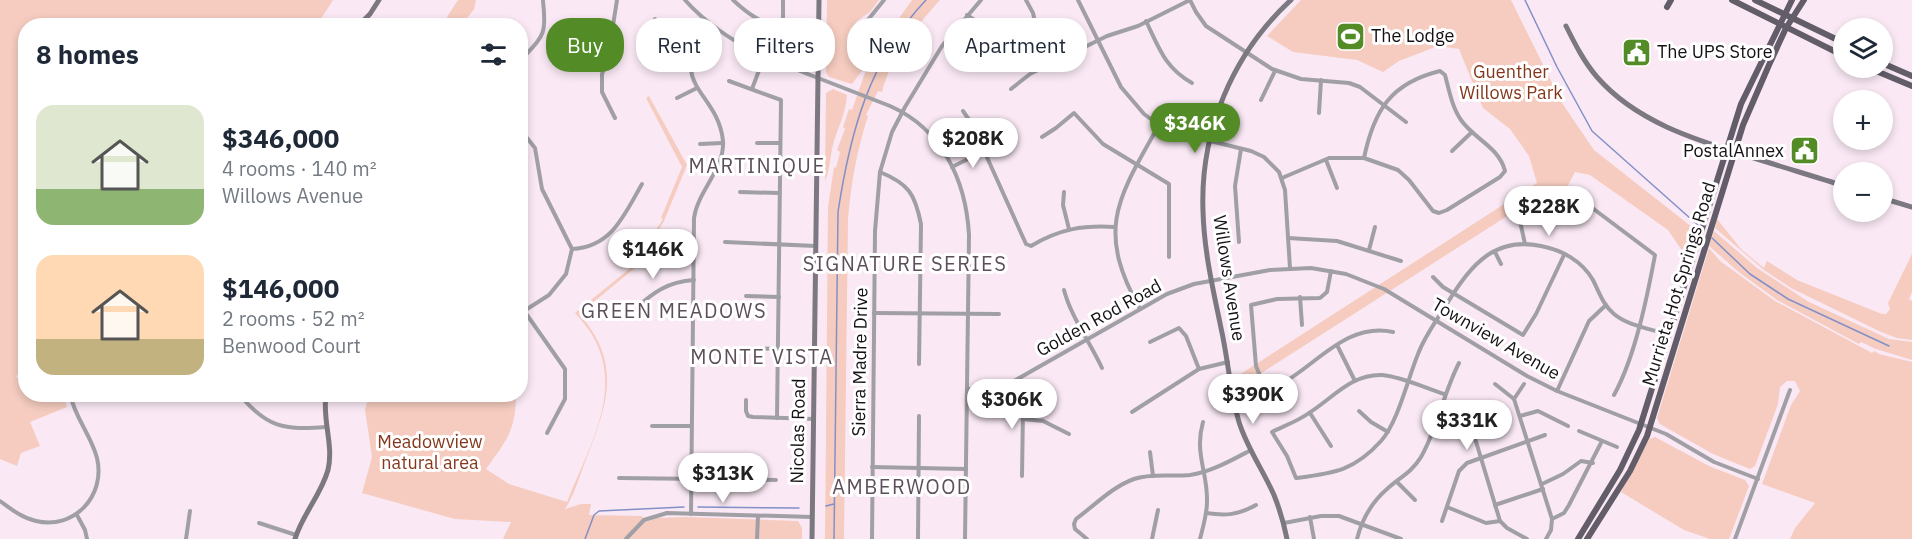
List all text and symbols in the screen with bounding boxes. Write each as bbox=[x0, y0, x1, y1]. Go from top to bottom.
chip: Buy bbox=[546, 18, 624, 72]
chip: Rent bbox=[636, 18, 722, 72]
chip: Filters bbox=[734, 18, 835, 72]
chip: New bbox=[847, 18, 932, 72]
chip: Apartment bbox=[944, 18, 1087, 72]
map controls bbox=[1833, 18, 1893, 222]
button: layers bbox=[1833, 18, 1893, 78]
sports icon: The Lodge bbox=[1334, 20, 1366, 52]
place label: The Lodge bbox=[1371, 24, 1454, 47]
public building icon: The UPS Store bbox=[1620, 36, 1652, 68]
text: 8 homes bbox=[36, 37, 139, 71]
icon: filters bbox=[477, 38, 510, 71]
place label: The UPS Store bbox=[1657, 40, 1773, 63]
park label: Guenther Willows Park bbox=[1459, 60, 1563, 104]
button: + bbox=[1833, 90, 1893, 150]
pin: $346K bbox=[1153, 103, 1237, 154]
text: $346K bbox=[1164, 109, 1226, 136]
pin: $208K bbox=[931, 118, 1015, 169]
text: $346,000 bbox=[222, 121, 339, 155]
text: $208K bbox=[942, 124, 1004, 151]
icon: home bbox=[84, 129, 156, 201]
public building icon: PostalAnnex bbox=[1789, 135, 1821, 167]
place label: PostalAnnex bbox=[1683, 139, 1784, 162]
district label: MARTINIQUE bbox=[688, 152, 826, 179]
text: 4 rooms · 140 m² bbox=[222, 155, 377, 182]
button: − bbox=[1833, 162, 1893, 222]
street label: Murrieta Hot Springs Road bbox=[1637, 179, 1721, 389]
text: Willows Avenue bbox=[222, 182, 363, 209]
pin: $228K bbox=[1507, 186, 1591, 237]
text: $228K bbox=[1518, 192, 1580, 219]
street label: Willows Avenue bbox=[1208, 213, 1251, 343]
pin: $146K bbox=[611, 229, 695, 280]
text: $146K bbox=[622, 235, 684, 262]
district label: SIGNATURE SERIES bbox=[803, 250, 1007, 277]
text: $146,000 bbox=[222, 271, 339, 305]
street label: Golden Rod Road bbox=[1032, 274, 1165, 361]
icon: home bbox=[84, 279, 156, 351]
street label: Sierra Madre Drive bbox=[847, 287, 872, 437]
street label: Townview Avenue bbox=[1428, 293, 1565, 385]
district label: GREEN MEADOWS bbox=[581, 297, 767, 324]
text: 2 rooms · 52 m² bbox=[222, 305, 365, 332]
text: Benwood Court bbox=[222, 332, 361, 359]
district label: MONTE VISTA bbox=[690, 343, 834, 370]
pin: $390K bbox=[1211, 374, 1295, 425]
street label: Nicolas Road bbox=[785, 378, 810, 484]
pin: $306K bbox=[970, 379, 1054, 430]
text: $390K bbox=[1222, 380, 1284, 407]
text: $306K bbox=[981, 385, 1043, 412]
pin: $331K bbox=[1425, 400, 1509, 451]
text: $331K bbox=[1436, 406, 1498, 433]
park label: Meadowview natural area bbox=[377, 430, 483, 474]
pin: $313K bbox=[681, 453, 765, 504]
text: $313K bbox=[692, 459, 754, 486]
district label: AMBERWOOD bbox=[832, 473, 972, 500]

